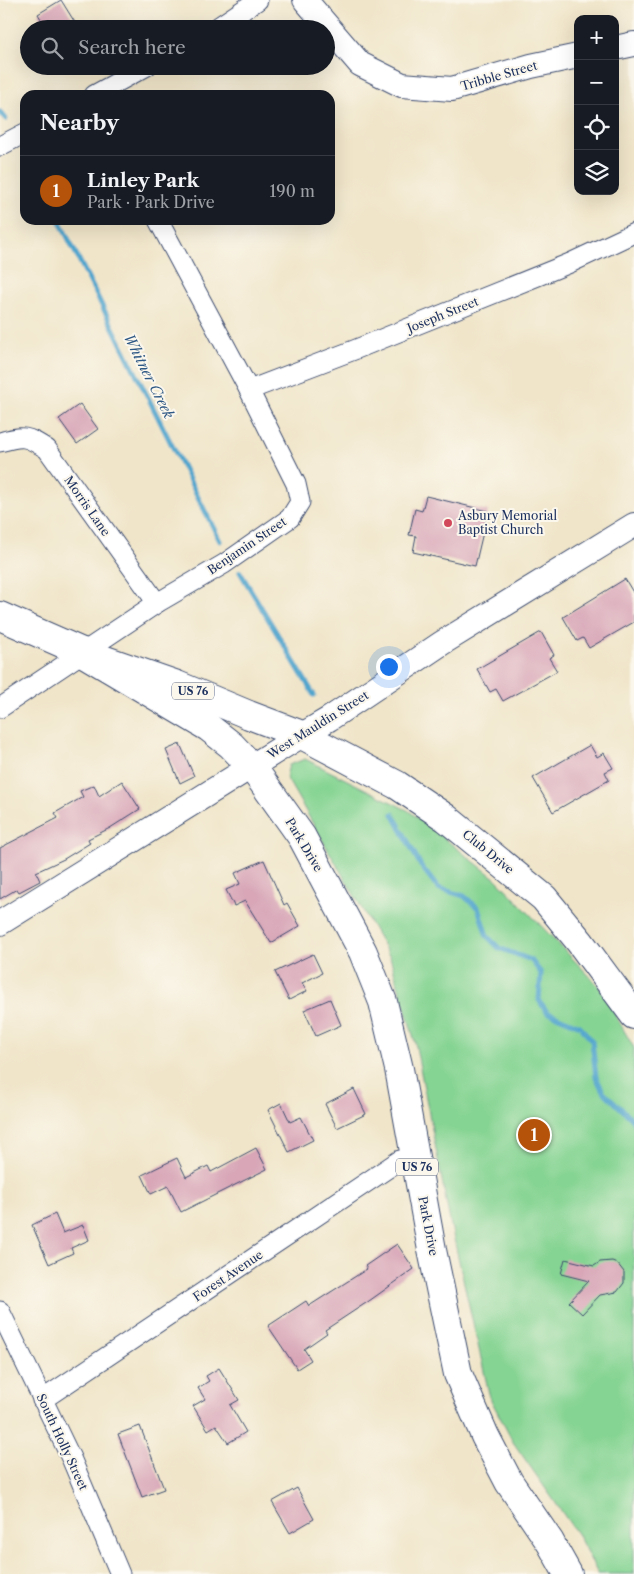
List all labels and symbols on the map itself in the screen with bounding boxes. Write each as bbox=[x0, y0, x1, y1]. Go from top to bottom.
street label: Tribble Street bbox=[459, 57, 540, 94]
street label: Joseph Street bbox=[403, 293, 481, 336]
water label: Whitner Creek bbox=[120, 330, 178, 422]
street label: Morris Lane bbox=[61, 473, 114, 539]
place label: Asbury Memorial Baptist Church bbox=[457, 508, 557, 537]
street label: Benjamin Street bbox=[204, 513, 290, 577]
marker: Asbury Memorial Baptist Church bbox=[442, 517, 454, 529]
your location bbox=[376, 654, 402, 680]
road number: US 76 bbox=[172, 682, 214, 699]
street label: West Mauldin Street bbox=[264, 687, 372, 762]
street label: Park Drive bbox=[282, 815, 327, 875]
street label: Club Drive bbox=[460, 826, 517, 877]
pin: 1 bbox=[518, 1116, 550, 1154]
road number: US 76 bbox=[396, 1158, 438, 1176]
street label: Park Drive bbox=[415, 1195, 442, 1257]
street label: Forest Avenue bbox=[190, 1247, 266, 1304]
street label: South Holly Street bbox=[34, 1391, 92, 1493]

